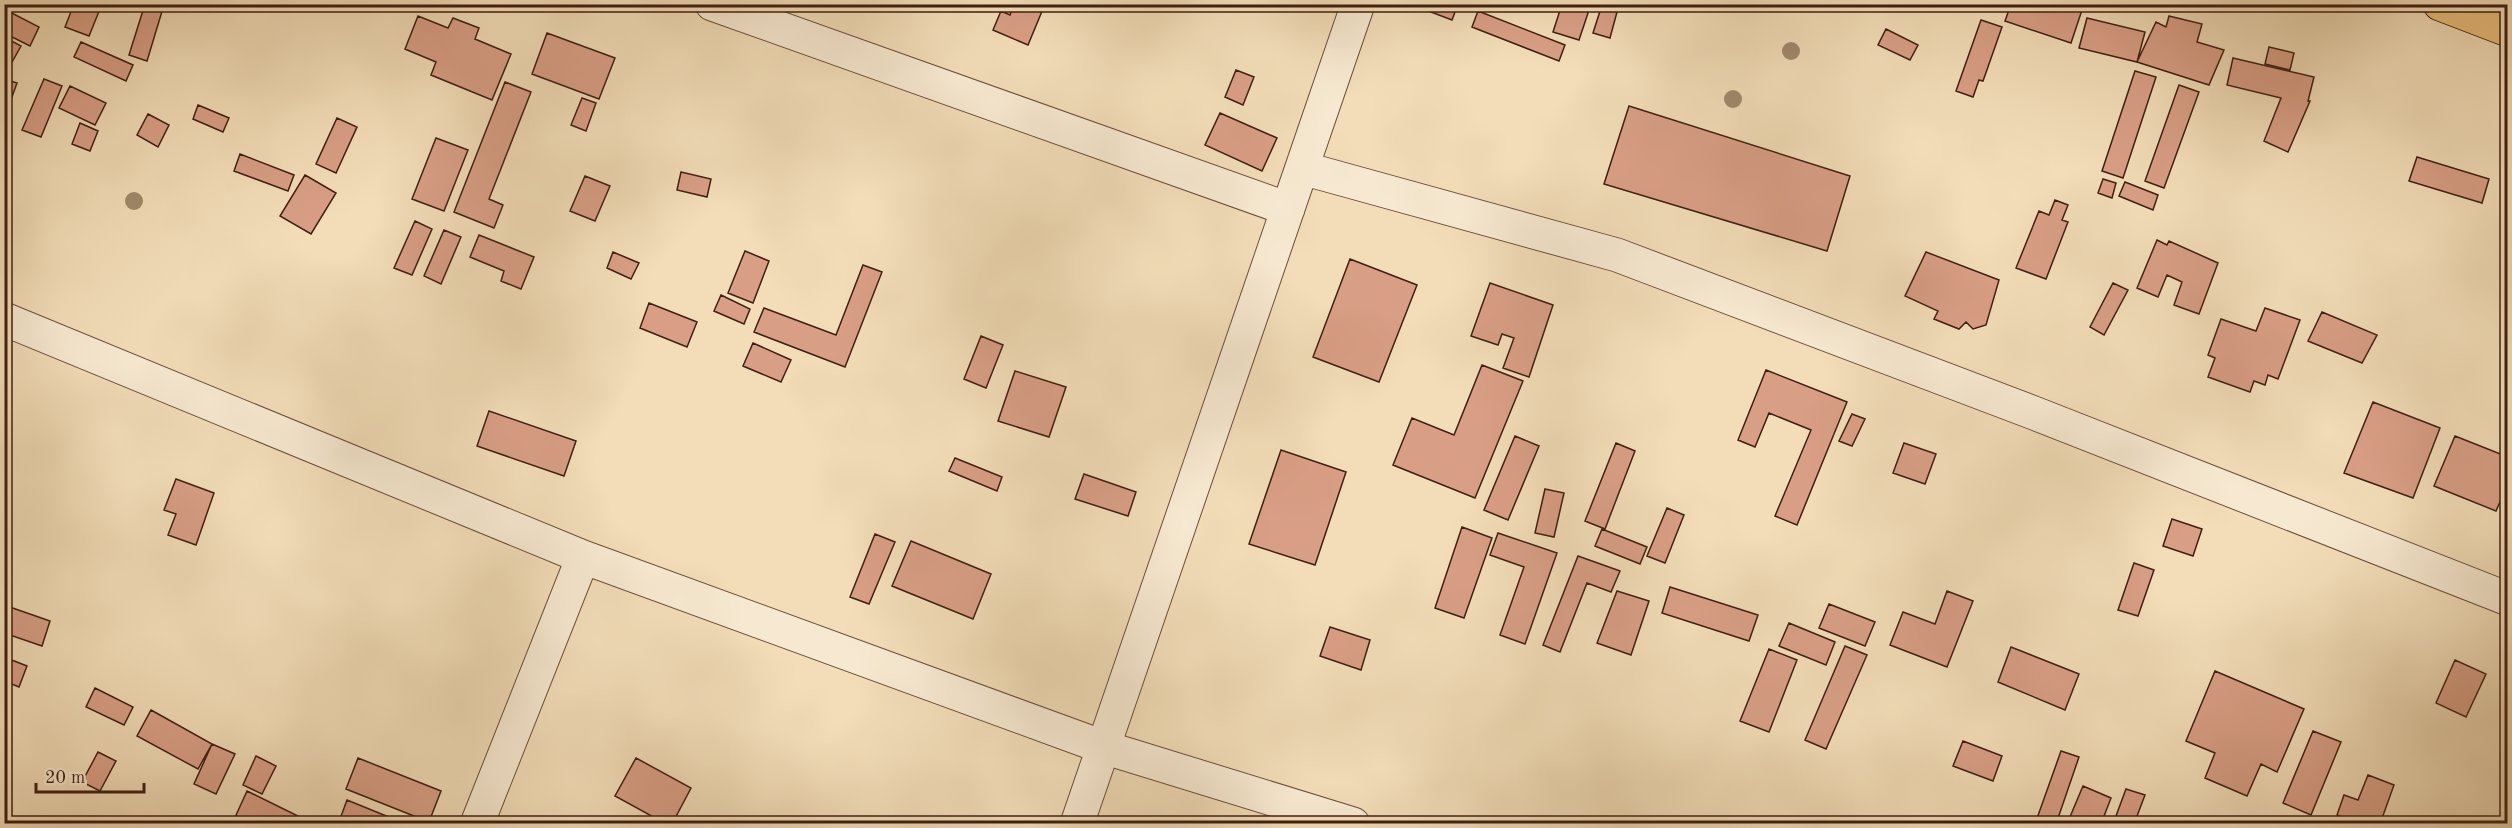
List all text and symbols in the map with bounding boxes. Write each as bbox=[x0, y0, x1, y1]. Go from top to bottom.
scale bar bbox=[36, 756, 144, 794]
text: 20 m bbox=[45, 769, 85, 787]

